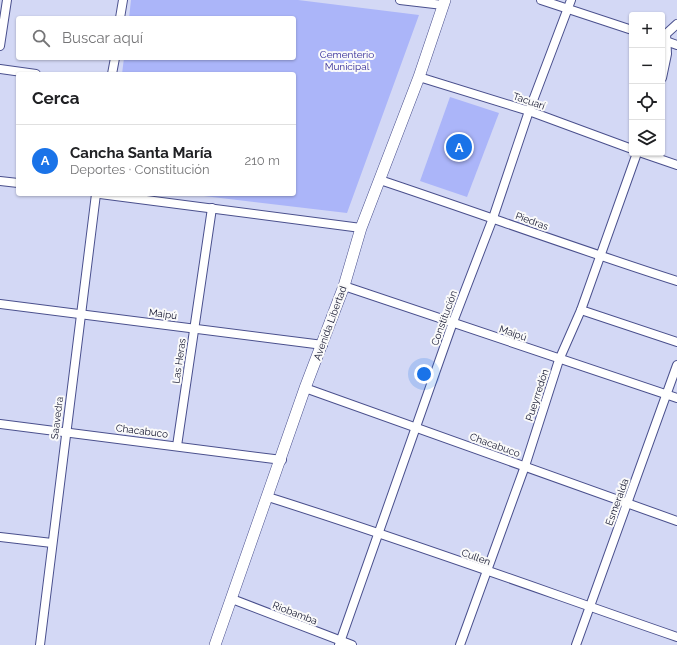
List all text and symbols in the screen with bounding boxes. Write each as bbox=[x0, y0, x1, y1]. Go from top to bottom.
map controls bbox=[629, 12, 665, 156]
button: + bbox=[629, 12, 665, 48]
search box bbox=[16, 16, 296, 60]
icon: search bbox=[30, 27, 52, 49]
text: Buscar aquí bbox=[62, 29, 143, 47]
button: − bbox=[629, 48, 665, 84]
park label: Cementerio Municipal bbox=[320, 49, 374, 72]
button: locate bbox=[629, 84, 665, 120]
text: Cerca bbox=[32, 88, 80, 108]
street label: Tacuarí bbox=[512, 90, 547, 112]
button: layers bbox=[629, 120, 665, 156]
pin: A bbox=[446, 132, 472, 162]
text: Cancha Santa María bbox=[70, 144, 212, 162]
text: A bbox=[41, 153, 49, 168]
text: 210 m bbox=[244, 153, 280, 168]
text: Deportes · Constitución bbox=[70, 162, 210, 177]
street label: Piedras bbox=[514, 210, 550, 232]
street label: Avenida Libertad bbox=[311, 284, 349, 362]
street label: Constitución bbox=[429, 289, 459, 347]
street label: Maipú bbox=[148, 307, 178, 321]
street label: Maipú bbox=[498, 323, 528, 343]
street label: Las Heras bbox=[170, 337, 188, 384]
your location bbox=[414, 364, 434, 384]
street label: Pueyrredón bbox=[523, 367, 551, 422]
street label: Saavedra bbox=[49, 396, 65, 440]
street label: Chacabuco bbox=[115, 422, 169, 440]
street label: Chacabuco bbox=[468, 431, 522, 459]
street label: Esmeralda bbox=[603, 477, 631, 527]
street label: Cullen bbox=[460, 547, 492, 567]
street label: Riobamba bbox=[271, 599, 319, 627]

